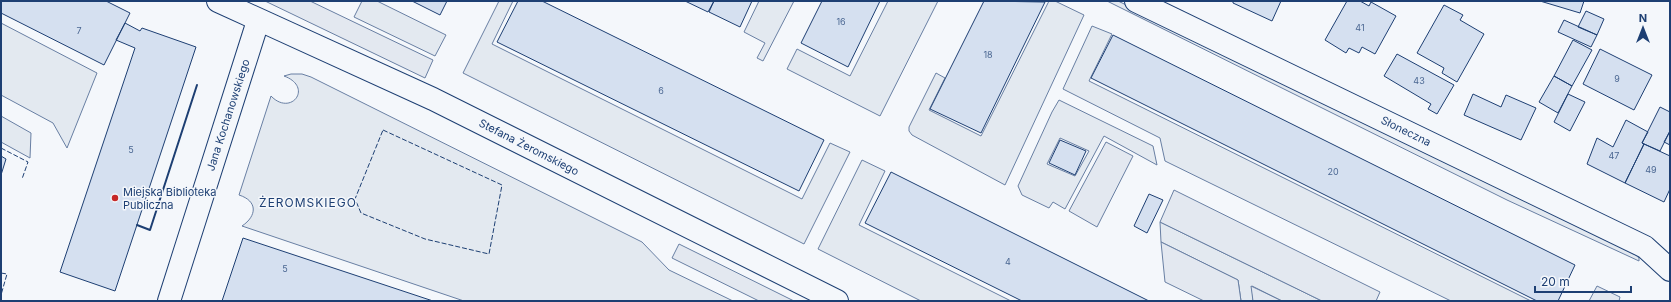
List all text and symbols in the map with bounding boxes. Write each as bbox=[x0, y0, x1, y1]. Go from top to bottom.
north arrow bbox=[1623, 8, 1663, 48]
text: N bbox=[1639, 11, 1647, 25]
house number: 16 bbox=[836, 16, 846, 27]
house number: 41 bbox=[1355, 22, 1365, 33]
house number: 7 bbox=[76, 25, 82, 36]
house number: 18 bbox=[983, 49, 993, 60]
street label: Jana Kochanowskiego bbox=[203, 57, 253, 173]
house number: 9 bbox=[1614, 73, 1620, 84]
house number: 43 bbox=[1413, 75, 1425, 86]
house number: 6 bbox=[658, 85, 664, 96]
street label: Słoneczna bbox=[1379, 113, 1433, 149]
street label: Stefana Żeromskiego bbox=[477, 116, 582, 179]
house number: 5 bbox=[128, 144, 134, 155]
house number: 47 bbox=[1609, 150, 1619, 161]
house number: 49 bbox=[1645, 164, 1657, 175]
house number: 20 bbox=[1327, 166, 1339, 177]
place label: Miejska Biblioteka Publiczna bbox=[123, 185, 216, 212]
marker: Miejska Biblioteka Publiczna bbox=[110, 193, 120, 203]
district label: ŻEROMSKIEGO bbox=[259, 195, 357, 210]
house number: 4 bbox=[1005, 256, 1011, 267]
house number: 5 bbox=[282, 263, 288, 274]
scale bar bbox=[1535, 268, 1631, 294]
text: 20 m bbox=[1541, 274, 1570, 289]

